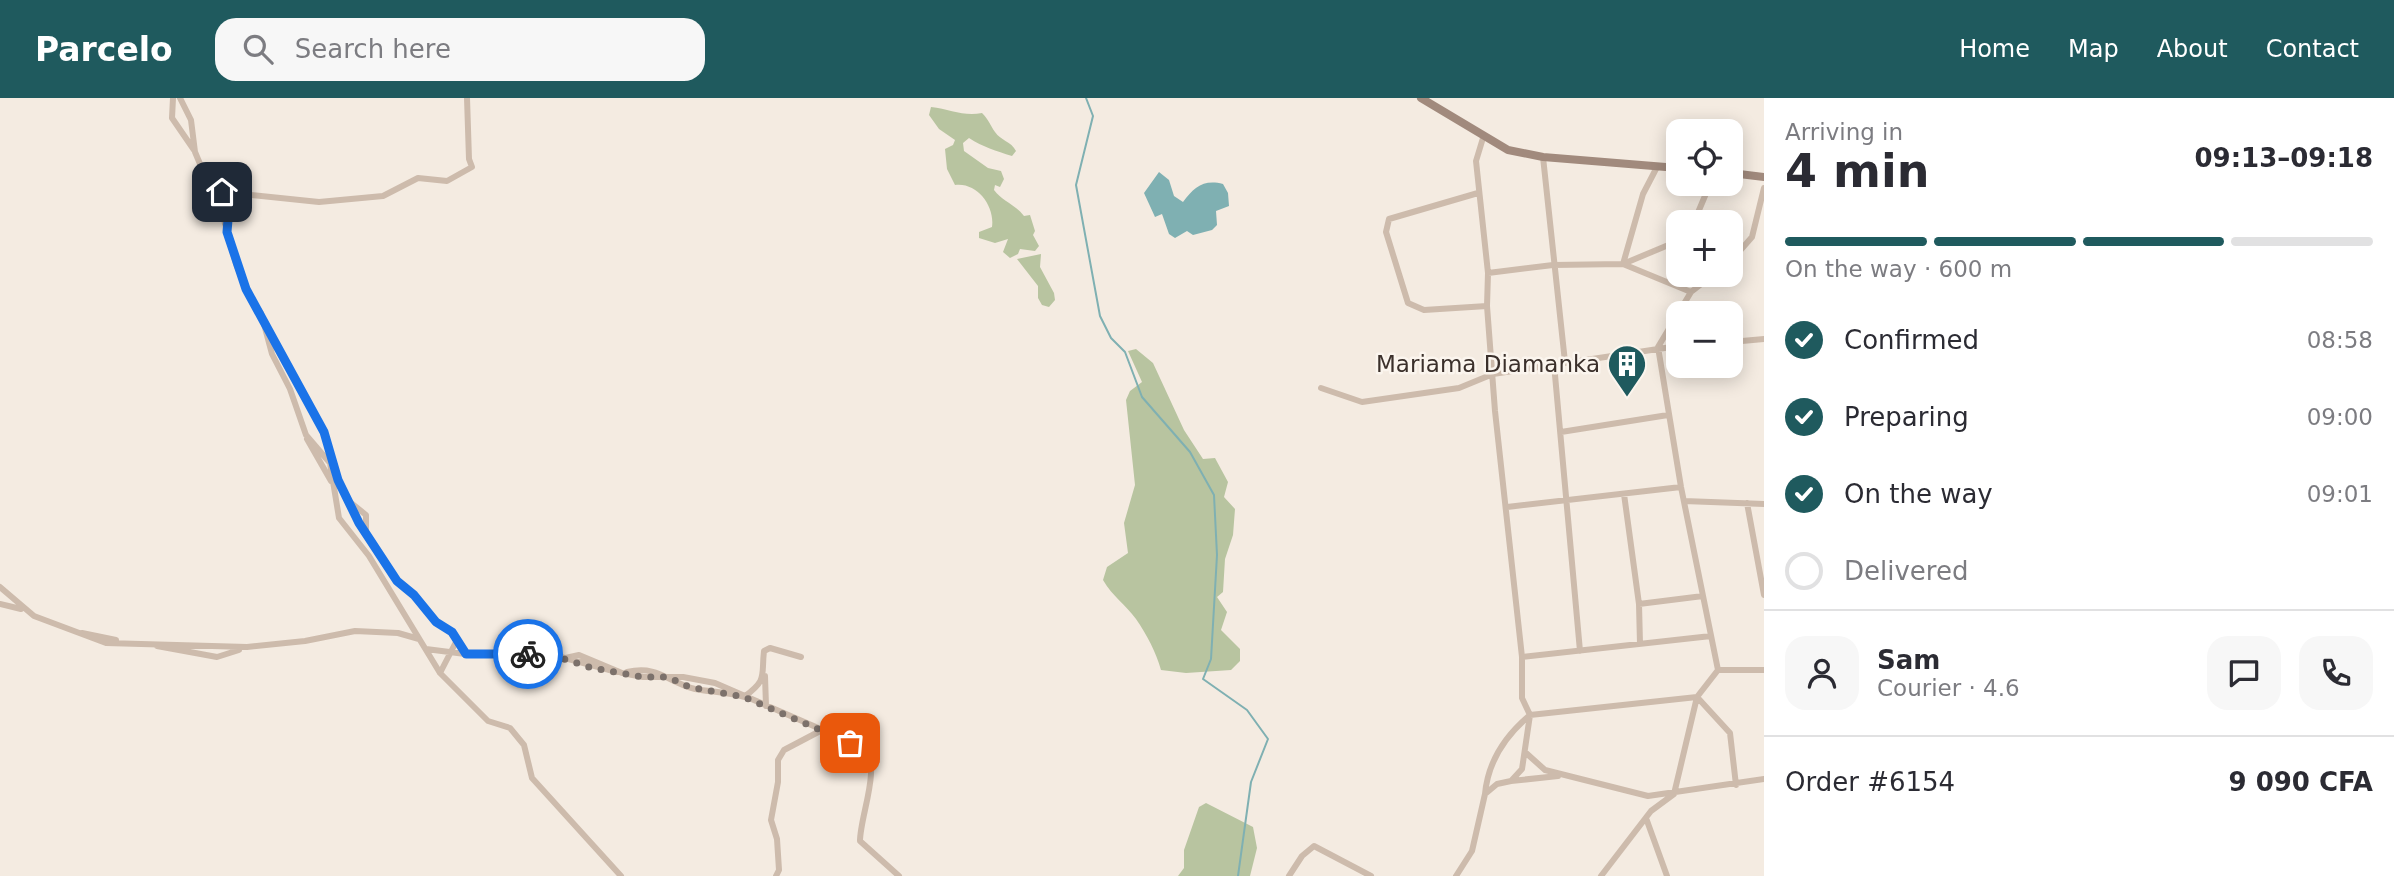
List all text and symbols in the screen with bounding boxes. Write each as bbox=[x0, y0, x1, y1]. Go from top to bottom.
search box bbox=[215, 18, 705, 81]
text: Parcelo bbox=[35, 30, 173, 69]
icon: search bbox=[239, 30, 277, 68]
text: Search here bbox=[295, 34, 451, 64]
text: Home bbox=[1959, 35, 2030, 63]
text: Map bbox=[2068, 35, 2119, 63]
text: About bbox=[2157, 35, 2228, 63]
text: Contact bbox=[2266, 35, 2359, 63]
map controls bbox=[1666, 119, 1743, 378]
button: locate bbox=[1666, 119, 1743, 196]
text: Arriving in bbox=[1785, 119, 1903, 145]
text: 09:13–09:18 bbox=[2194, 143, 2373, 173]
text: 4 min bbox=[1785, 144, 1929, 198]
pin bbox=[192, 162, 252, 222]
icon: home bbox=[203, 173, 241, 211]
button: + bbox=[1666, 210, 1743, 287]
text: On the way · 600 m bbox=[1785, 256, 2012, 282]
button: − bbox=[1666, 301, 1743, 378]
icon: check bbox=[1785, 321, 1823, 359]
text: Confirmed bbox=[1844, 325, 1979, 355]
text: 08:58 bbox=[2307, 327, 2373, 353]
building icon: Mariama Diamanka bbox=[1606, 343, 1648, 398]
place label: Mariama Diamanka bbox=[1376, 351, 1600, 377]
icon: check bbox=[1785, 398, 1823, 436]
text: Preparing bbox=[1844, 402, 1969, 432]
text: 09:00 bbox=[2307, 404, 2373, 430]
icon: check bbox=[1785, 475, 1823, 513]
text: On the way bbox=[1844, 479, 1993, 509]
text: 09:01 bbox=[2307, 481, 2373, 507]
text: Delivered bbox=[1844, 556, 1968, 586]
courier bbox=[493, 619, 563, 689]
icon: bike bbox=[509, 635, 547, 673]
button: person bbox=[1785, 636, 1859, 710]
button: chat bbox=[2207, 636, 2281, 710]
button: phone bbox=[2299, 636, 2373, 710]
text: Sam bbox=[1877, 645, 1940, 675]
text: Courier · 4.6 bbox=[1877, 675, 2020, 701]
pin bbox=[820, 713, 880, 773]
icon: bag bbox=[831, 724, 869, 762]
text: Order #6154 bbox=[1785, 767, 1955, 797]
text: 9 090 CFA bbox=[2229, 767, 2373, 797]

